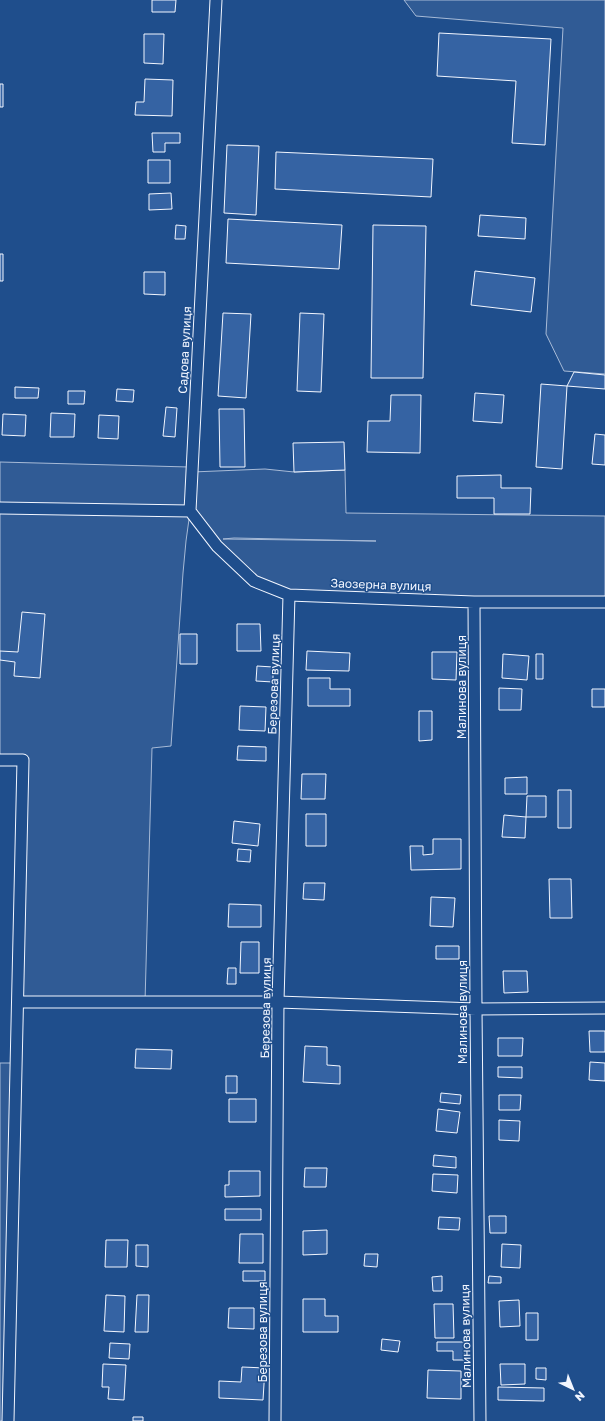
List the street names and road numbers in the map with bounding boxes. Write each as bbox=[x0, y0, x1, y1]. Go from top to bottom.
street label: Садова вулиця bbox=[175, 306, 194, 394]
street label: Заозерна вулиця bbox=[330, 575, 432, 594]
street label: Березова вулиця bbox=[264, 633, 283, 735]
street label: Малинова вулиця bbox=[454, 635, 469, 739]
street label: Березова вулиця bbox=[257, 957, 274, 1059]
street label: Малинова вулиця bbox=[455, 960, 470, 1064]
street label: Березова вулиця bbox=[255, 1281, 270, 1383]
street label: Малинова вулиця bbox=[457, 1284, 474, 1388]

